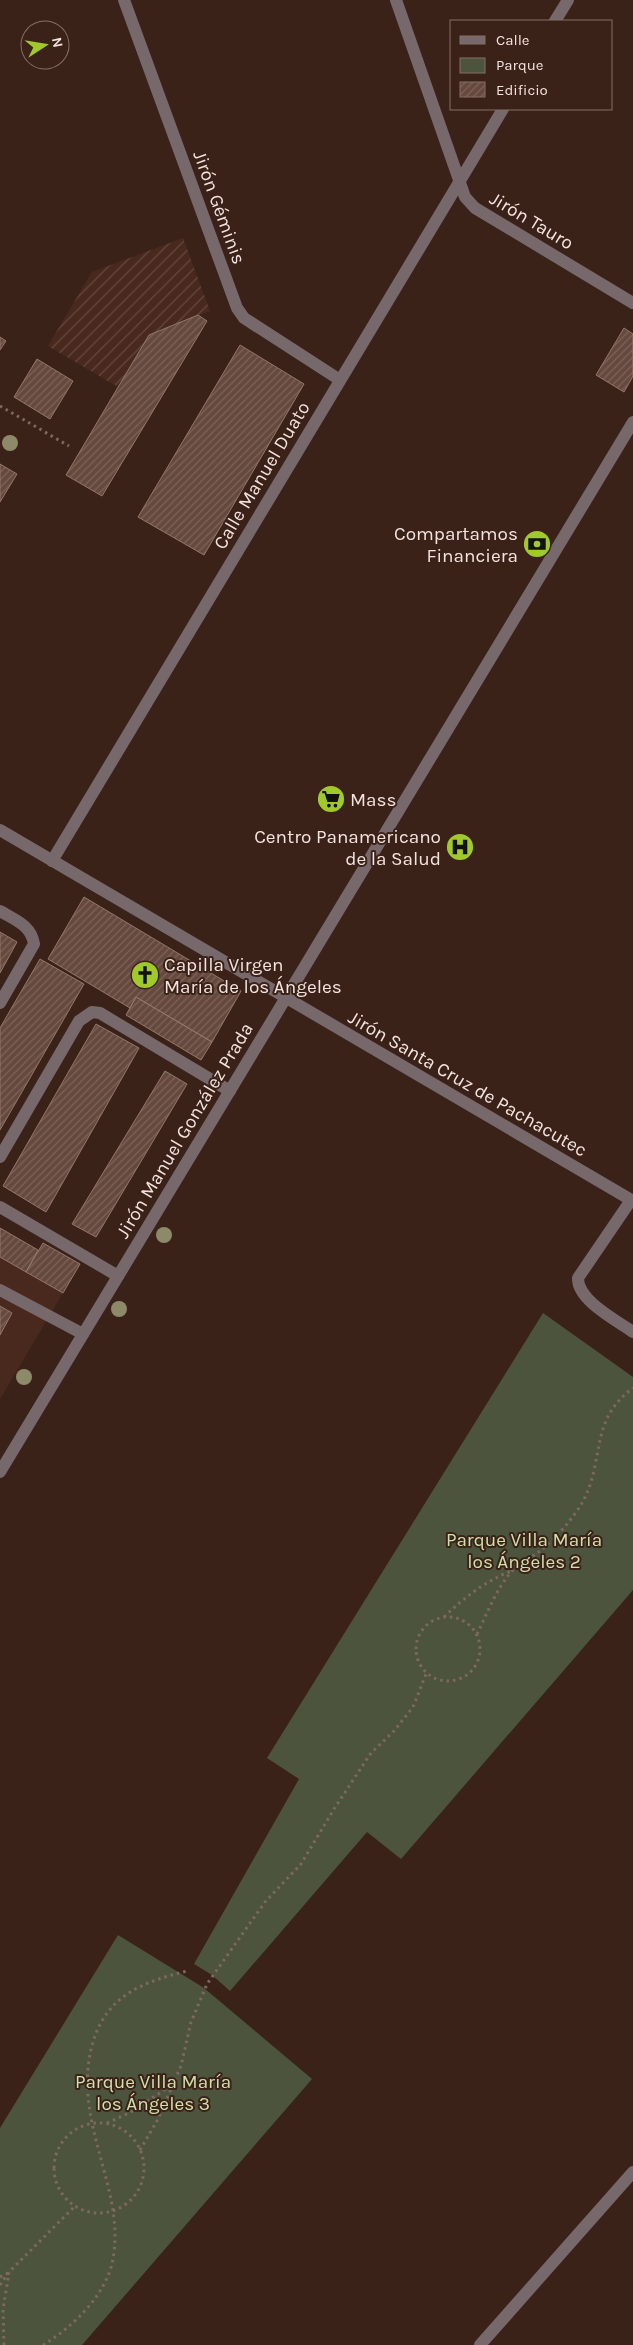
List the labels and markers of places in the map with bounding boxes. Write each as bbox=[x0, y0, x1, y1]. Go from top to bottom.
place label: Compartamos Financiera bbox=[394, 523, 518, 567]
bank icon: Compartamos Financiera bbox=[522, 529, 552, 559]
supermarket icon: Mass bbox=[316, 784, 346, 814]
place label: Mass bbox=[350, 789, 397, 811]
place label: Centro Panamericano de la Salud bbox=[254, 826, 441, 870]
hospital icon: Centro Panamericano de la Salud bbox=[445, 832, 475, 862]
place label: Capilla Virgen María de los Ángeles bbox=[164, 954, 342, 998]
church icon: Capilla Virgen María de los Ángeles bbox=[130, 960, 160, 990]

